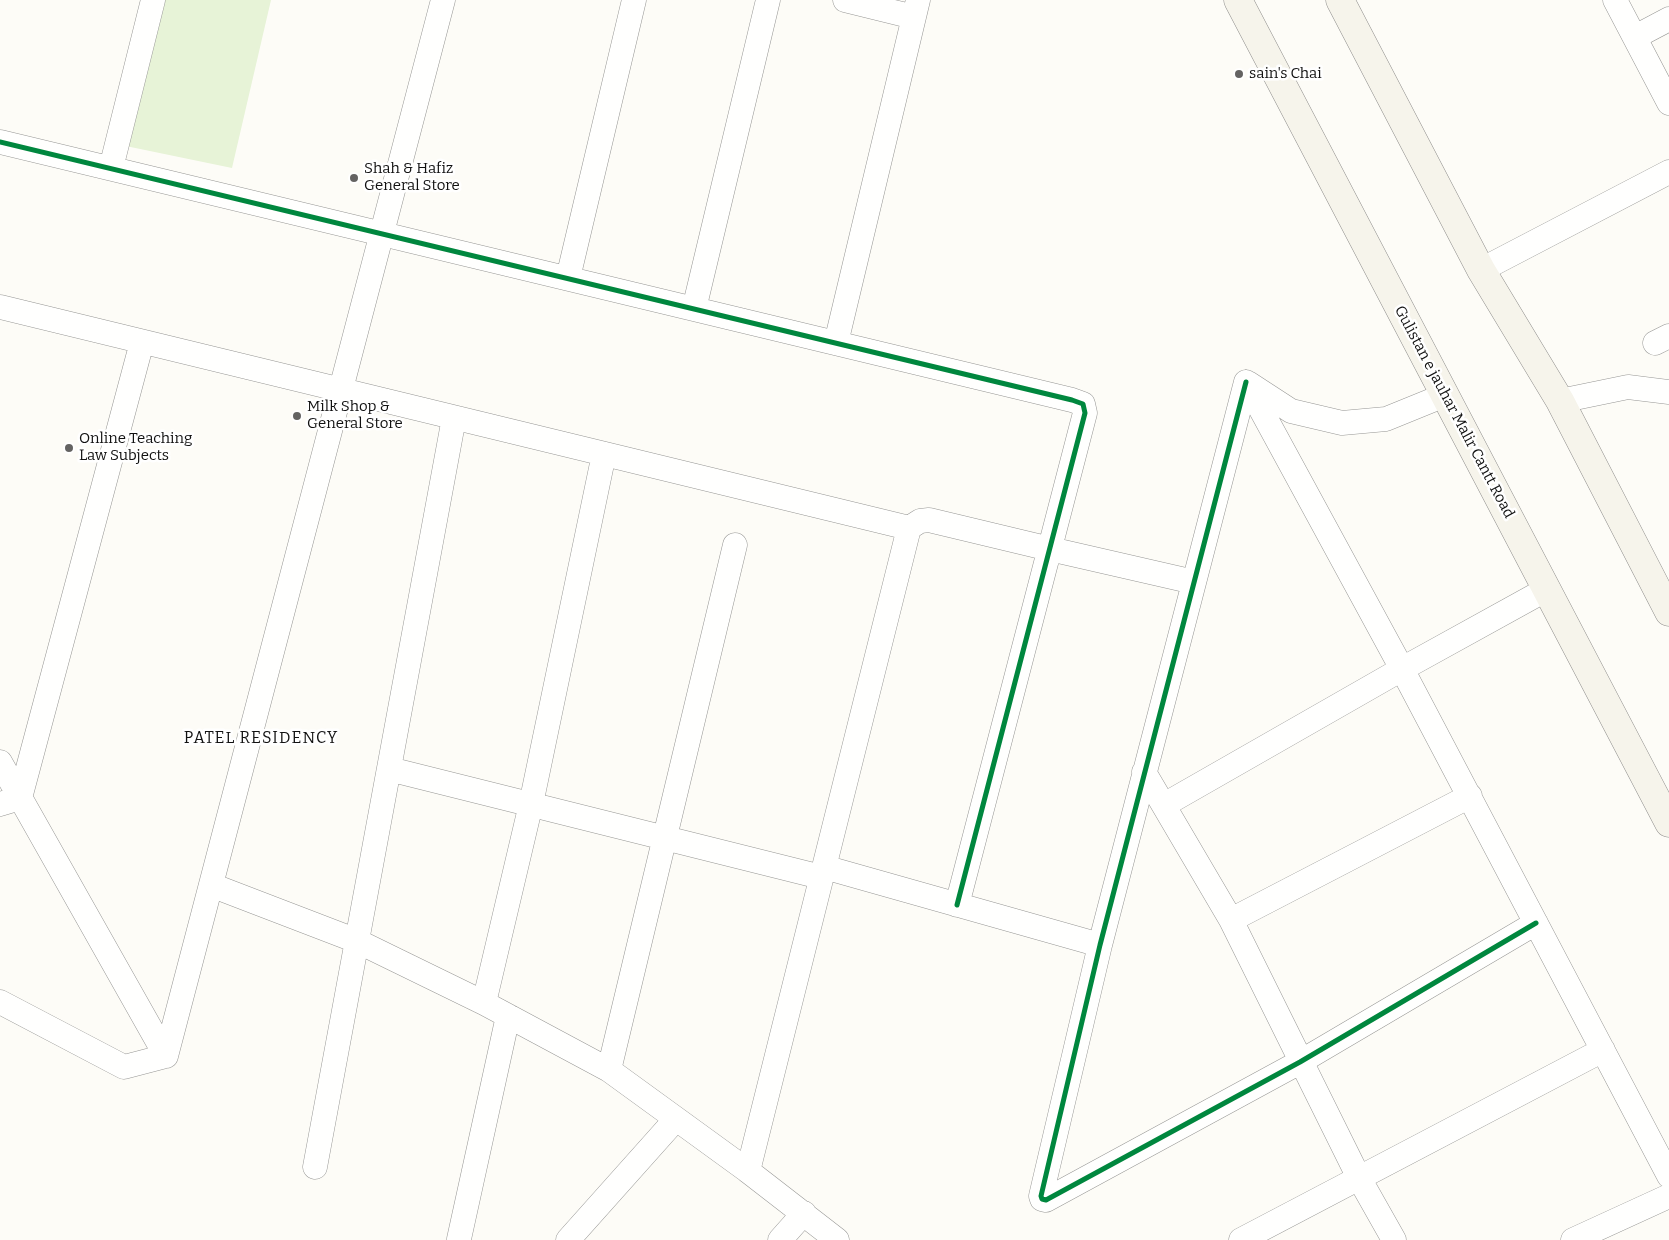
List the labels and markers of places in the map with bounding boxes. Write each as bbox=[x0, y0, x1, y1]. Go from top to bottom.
place label: sain's Chai bbox=[1249, 65, 1322, 83]
marker: sain's Chai bbox=[1233, 68, 1245, 80]
place label: Shah & Hafiz General Store bbox=[364, 160, 460, 195]
marker: Shah & Hafiz General Store bbox=[348, 172, 360, 184]
place label: Milk Shop & General Store bbox=[307, 398, 403, 433]
marker: Milk Shop & General Store bbox=[291, 410, 303, 422]
place label: Online Teaching Law Subjects bbox=[79, 430, 192, 465]
marker: Online Teaching Law Subjects bbox=[63, 442, 75, 454]

